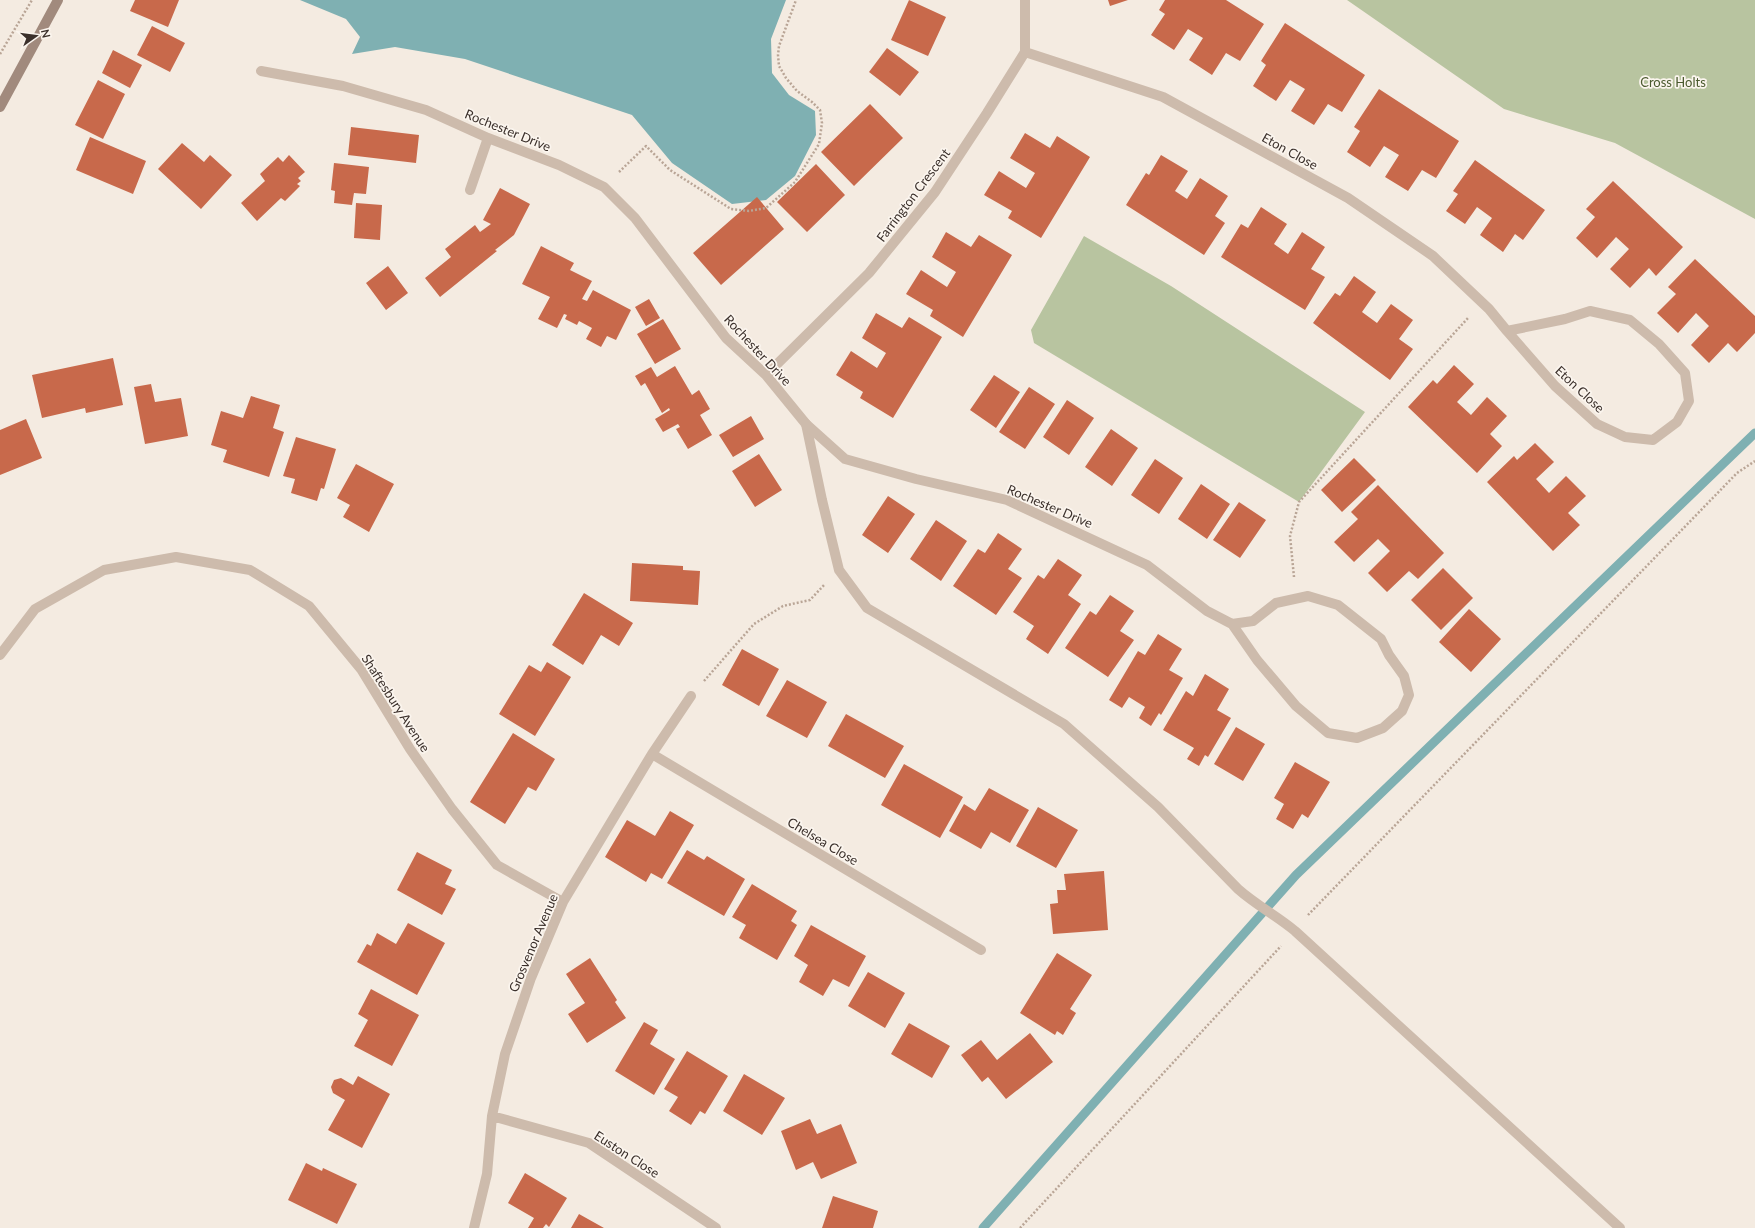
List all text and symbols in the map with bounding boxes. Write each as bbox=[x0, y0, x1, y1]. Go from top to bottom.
north arrow bbox=[16, 16, 56, 56]
text: N bbox=[39, 28, 54, 39]
park label: Cross Holts bbox=[1640, 74, 1706, 90]
street label: Rochester Drive bbox=[463, 105, 553, 155]
street label: Eton Close bbox=[1259, 129, 1321, 173]
street label: Farrington Crescent bbox=[873, 145, 953, 245]
street label: Rochester Drive bbox=[721, 311, 795, 389]
street label: Eton Close bbox=[1552, 362, 1608, 416]
street label: Rochester Drive bbox=[1005, 481, 1095, 531]
street label: Shaftesbury Avenue bbox=[358, 651, 434, 755]
street label: Chelsea Close bbox=[785, 814, 861, 868]
street label: Grosvenor Avenue bbox=[505, 891, 561, 995]
street label: Euston Close bbox=[591, 1127, 663, 1181]

